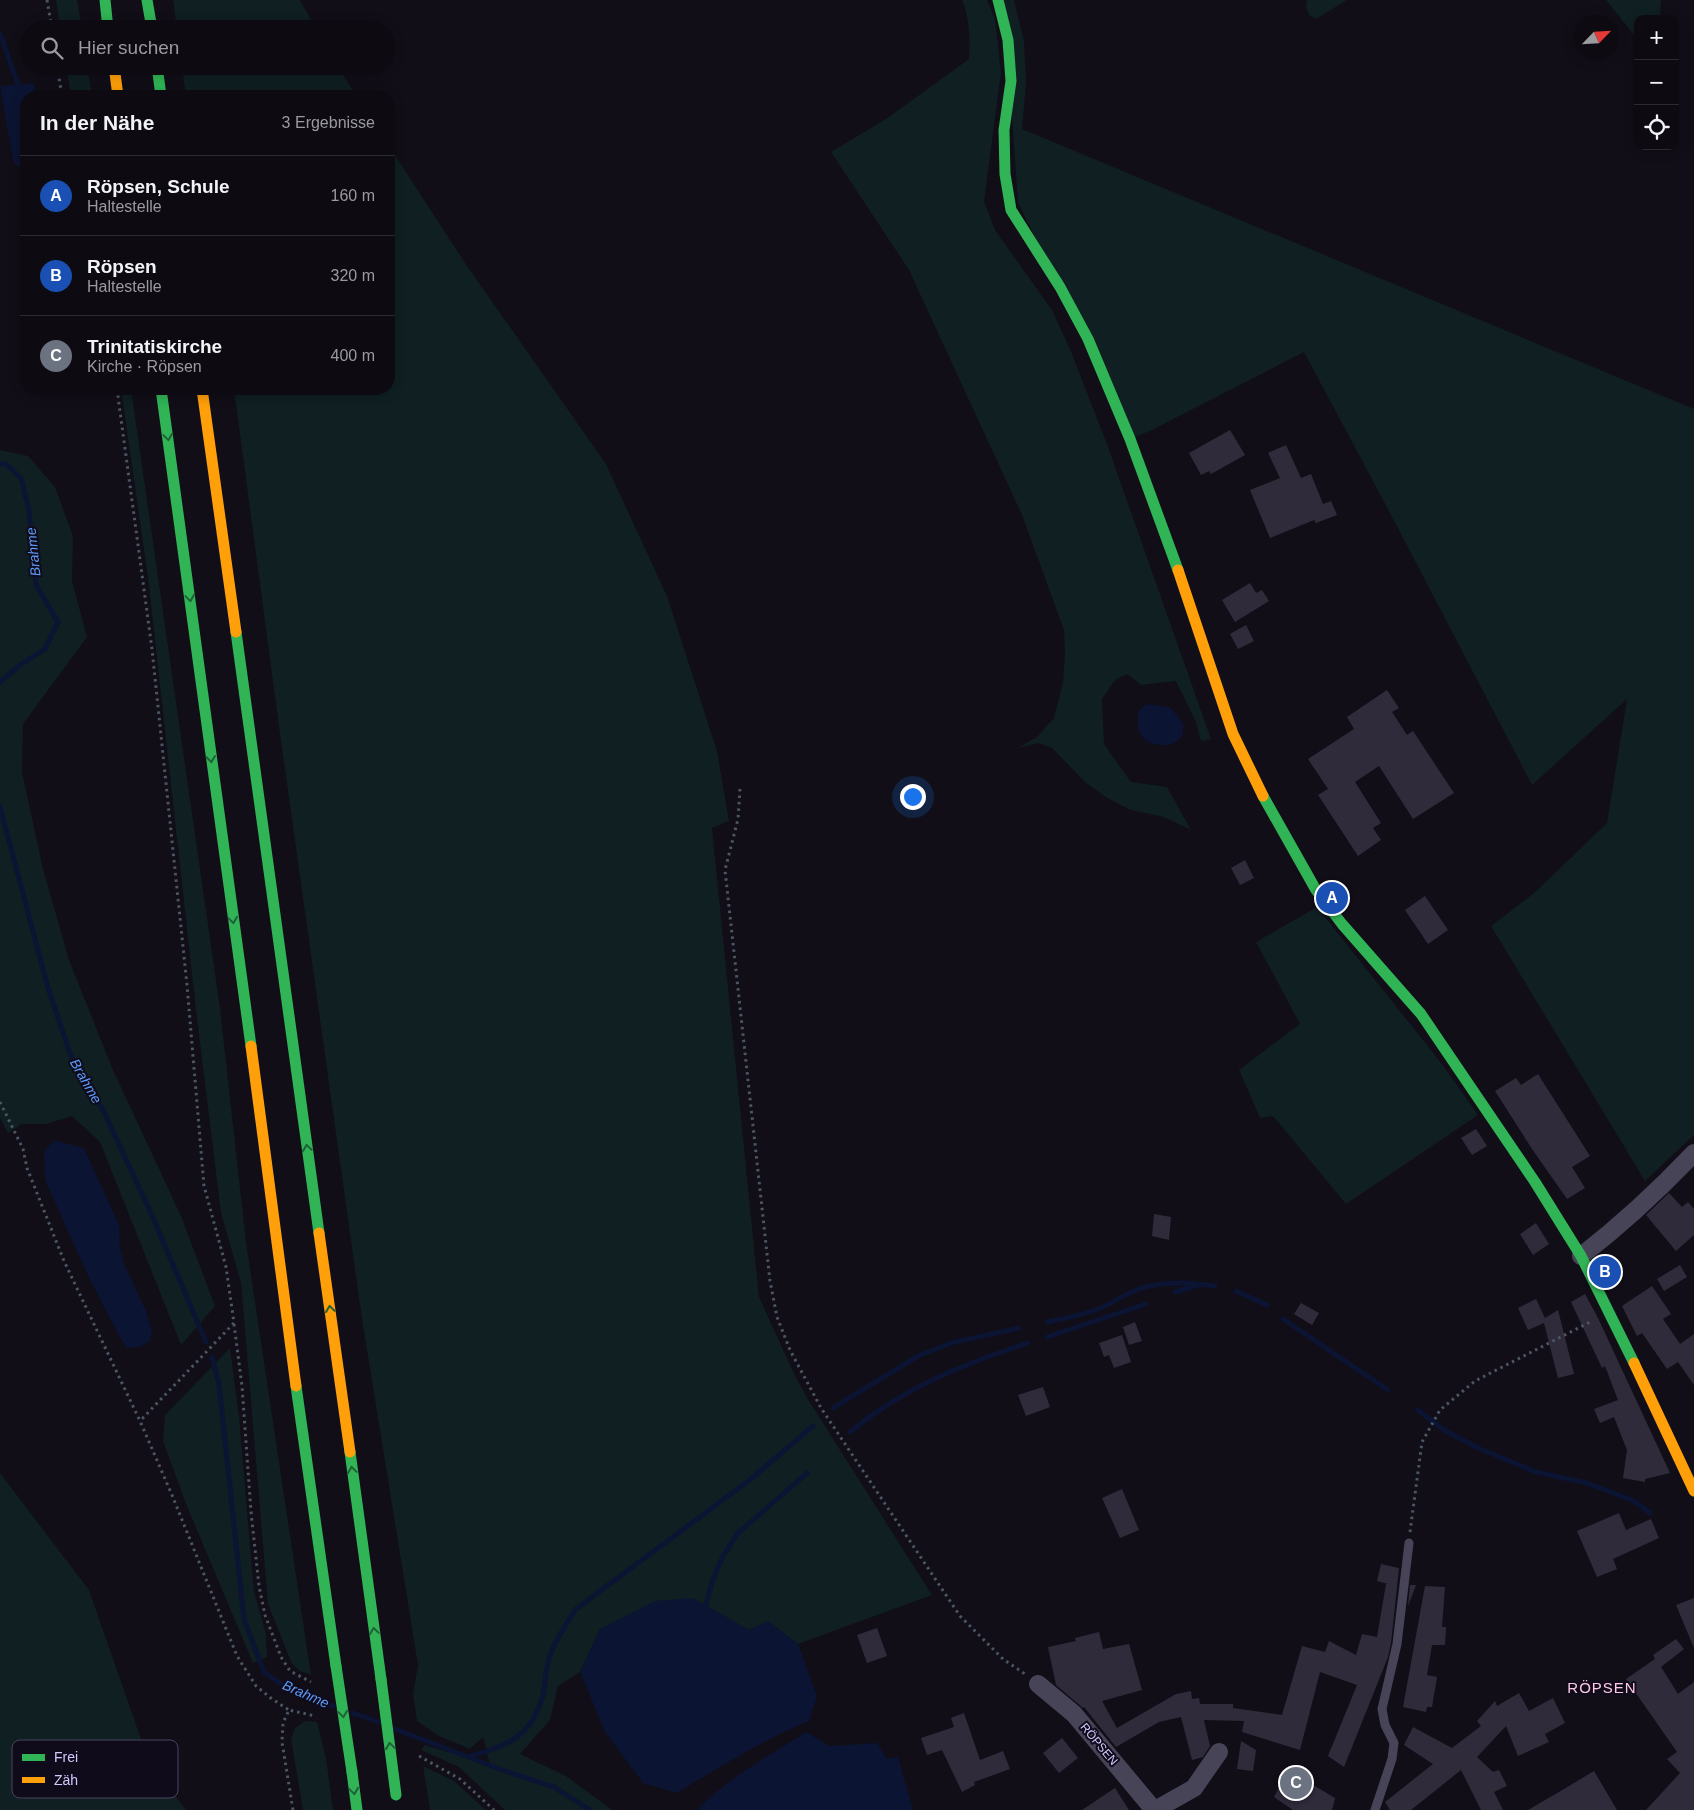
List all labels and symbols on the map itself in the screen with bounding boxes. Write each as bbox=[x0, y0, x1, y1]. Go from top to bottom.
north arrow bbox=[1574, 15, 1619, 60]
one-way arrow bbox=[163, 433, 173, 441]
water label: Brahme bbox=[22, 527, 44, 577]
one-way arrow bbox=[184, 594, 194, 602]
one-way arrow bbox=[206, 755, 216, 763]
your location bbox=[900, 784, 926, 810]
pin: A bbox=[1316, 879, 1348, 917]
one-way arrow bbox=[227, 916, 238, 924]
water label: Brahme bbox=[67, 1056, 105, 1106]
one-way arrow bbox=[302, 1144, 313, 1152]
pin: B bbox=[1589, 1253, 1621, 1291]
one-way arrow bbox=[325, 1304, 335, 1313]
one-way arrow bbox=[347, 1465, 358, 1473]
one-way arrow bbox=[369, 1626, 380, 1634]
water label: Brahme bbox=[280, 1677, 332, 1711]
district label: RÖPSEN bbox=[1567, 1679, 1637, 1696]
one-way arrow bbox=[338, 1710, 348, 1719]
street label: RÖPSEN bbox=[1077, 1720, 1121, 1768]
legend bbox=[12, 1740, 178, 1798]
one-way arrow bbox=[385, 1742, 396, 1750]
text: Frei bbox=[54, 1749, 78, 1765]
pin: C bbox=[1280, 1764, 1312, 1802]
text: Zäh bbox=[54, 1772, 78, 1788]
one-way arrow bbox=[349, 1787, 359, 1795]

